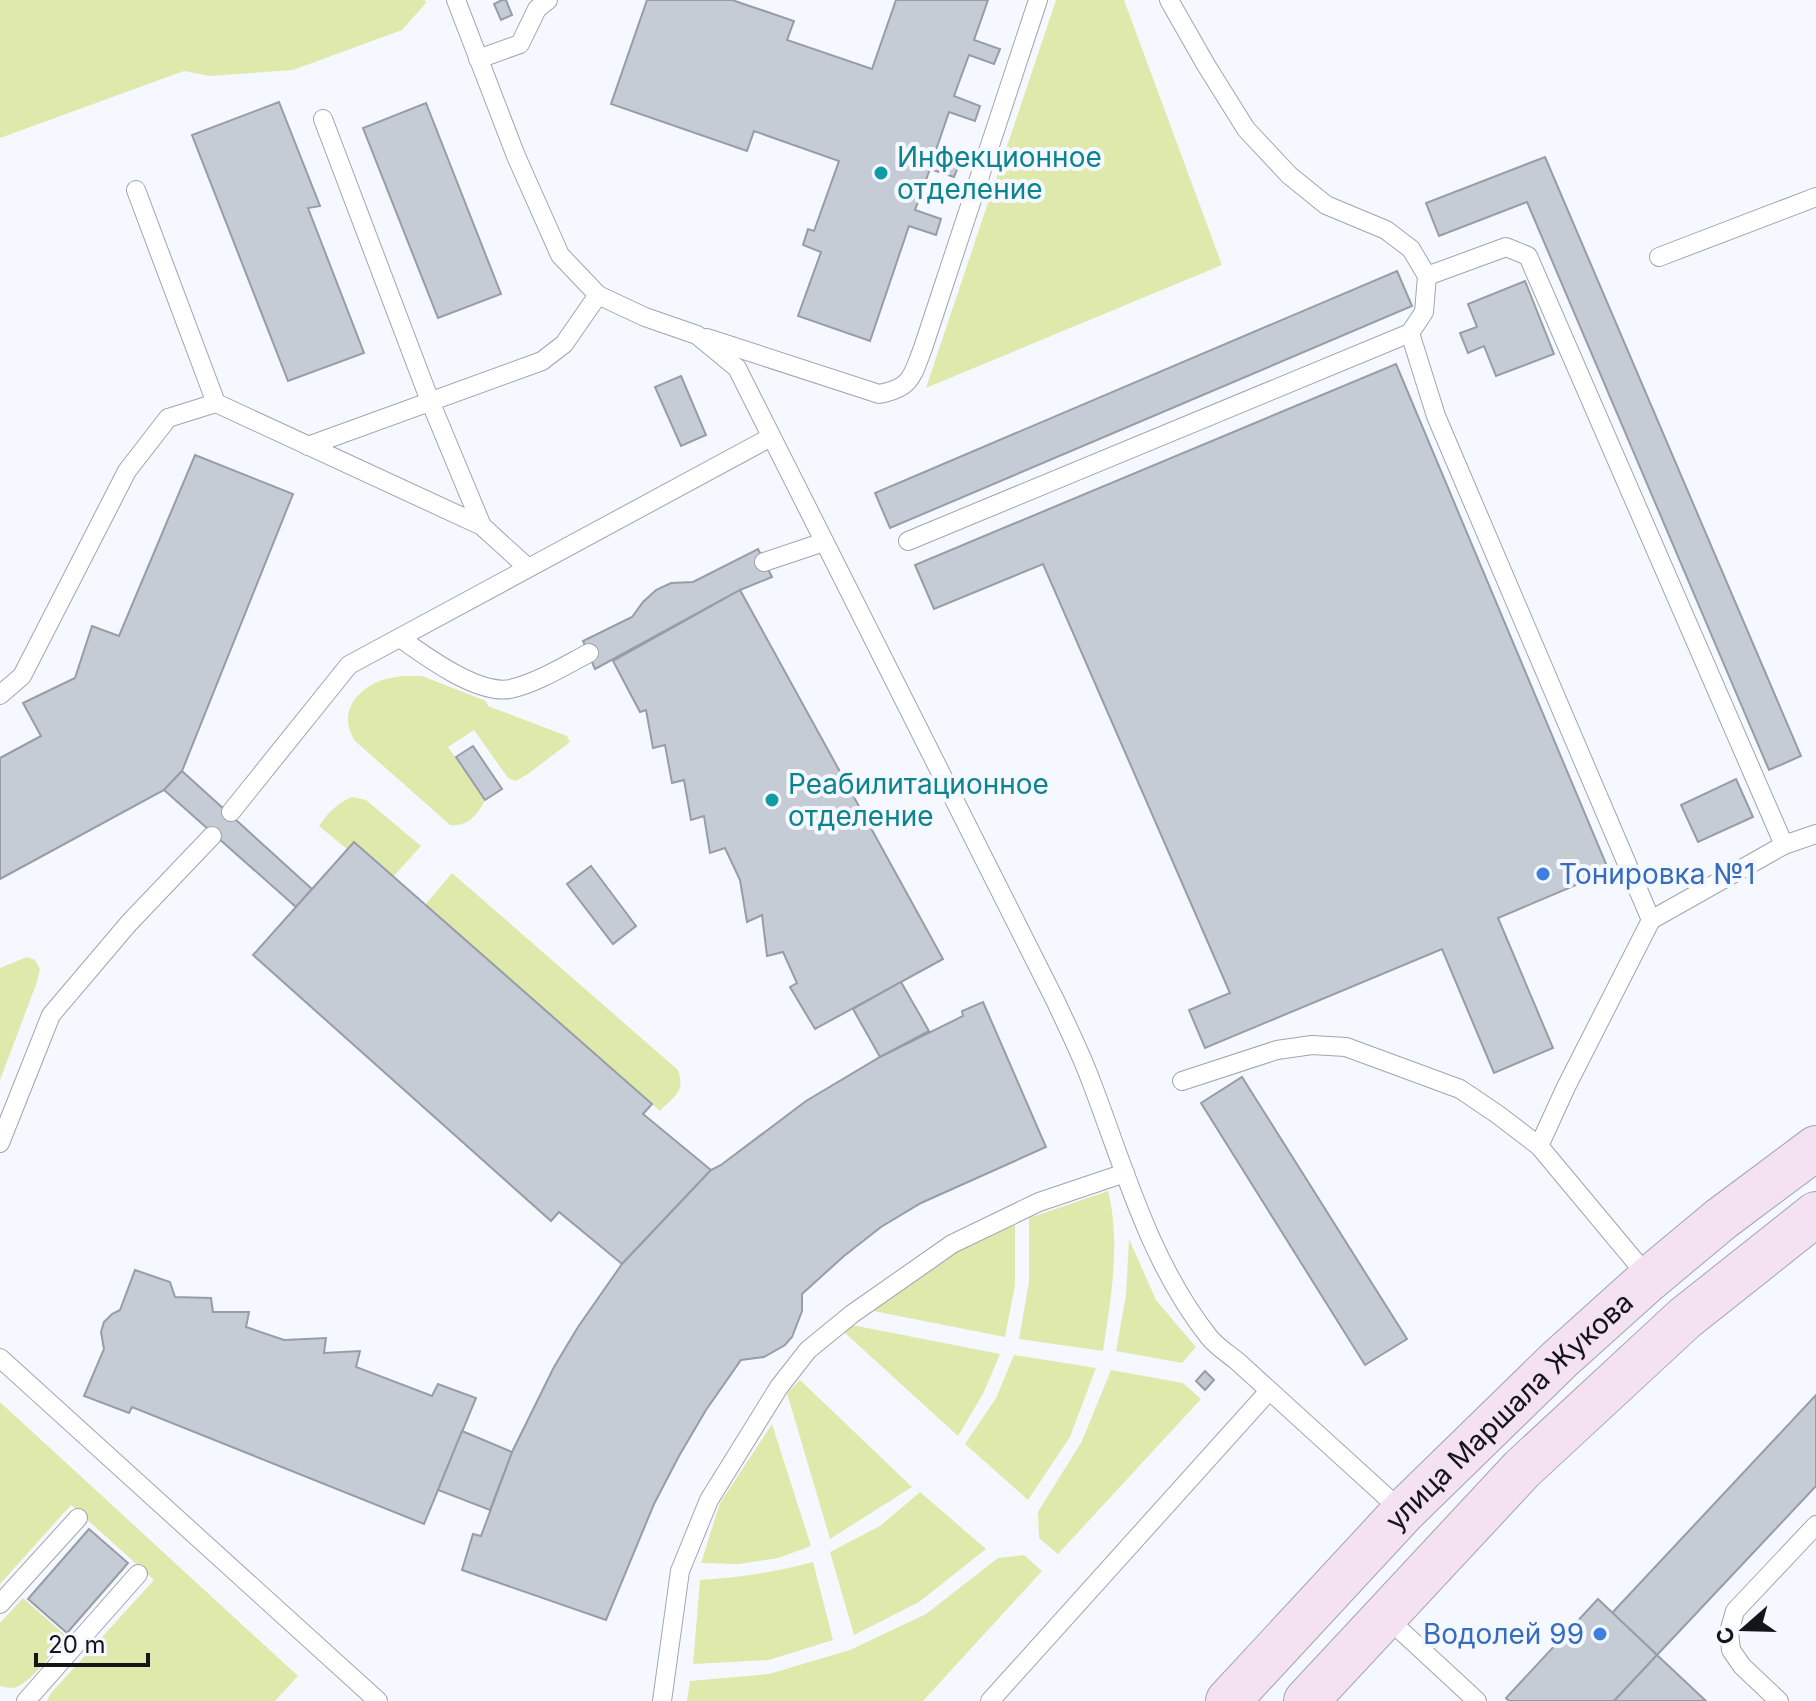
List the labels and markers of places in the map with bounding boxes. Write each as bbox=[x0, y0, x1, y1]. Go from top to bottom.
place label: Инфекционное отделение bbox=[897, 140, 1102, 206]
marker: Инфекционное отделение bbox=[872, 164, 890, 182]
place label: Реабилитационное отделение bbox=[788, 767, 1049, 833]
marker: Реабилитационное отделение bbox=[763, 791, 781, 809]
place label: Тонировка №1 bbox=[1559, 857, 1755, 891]
marker: Тонировка №1 bbox=[1534, 865, 1552, 883]
place label: Водолей 99 bbox=[1423, 1617, 1584, 1651]
marker: Водолей 99 bbox=[1591, 1625, 1609, 1643]

